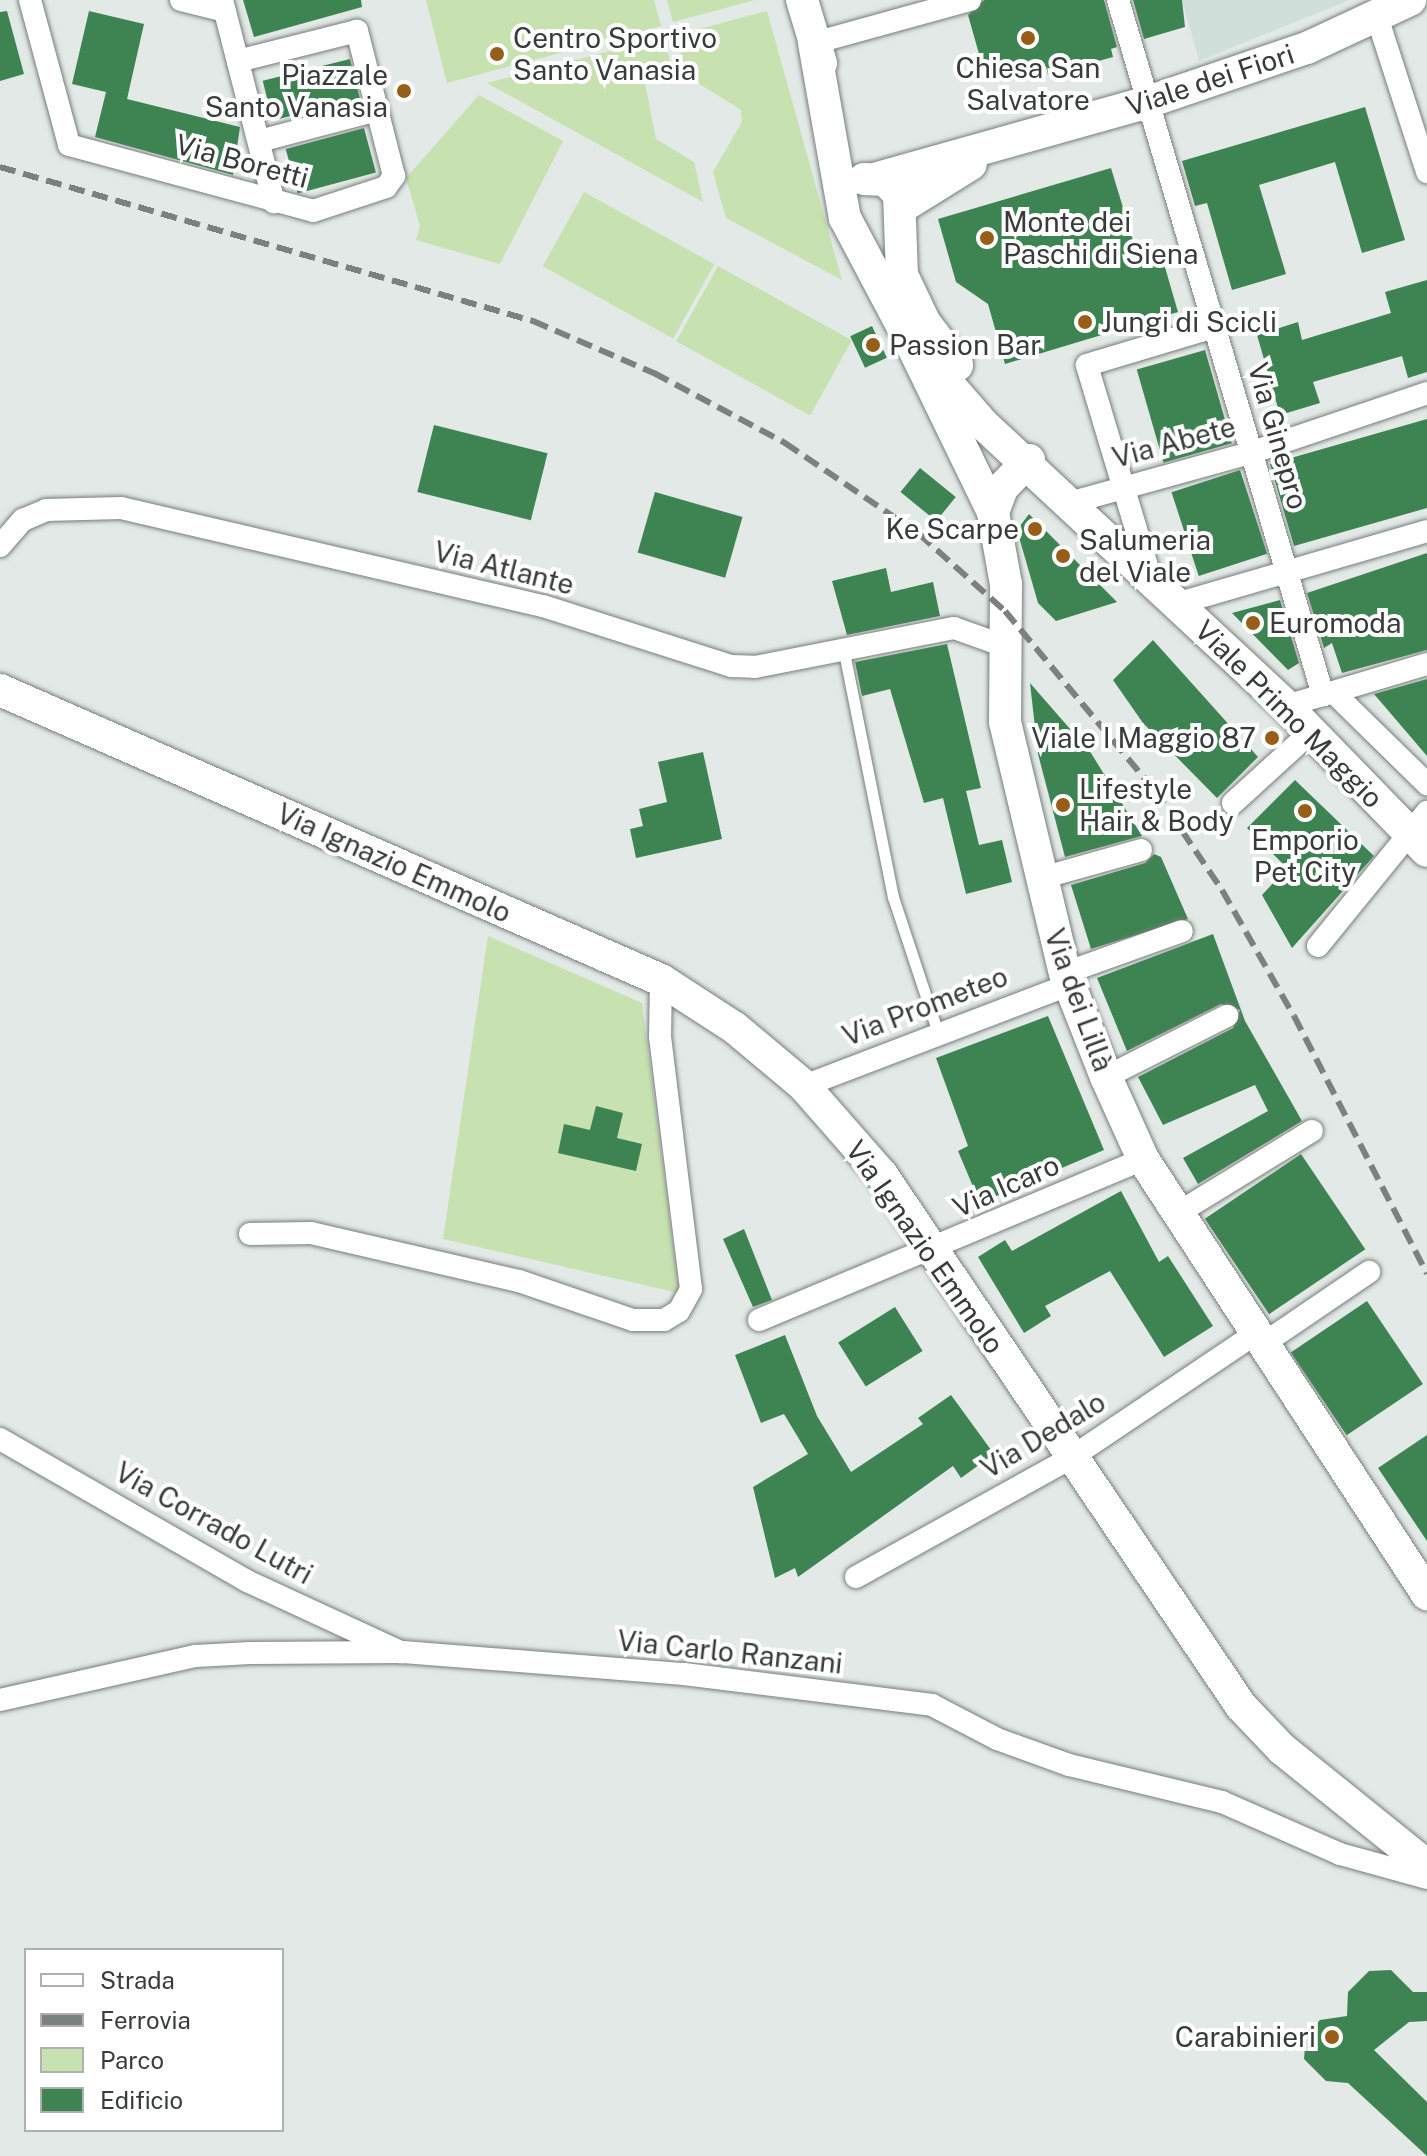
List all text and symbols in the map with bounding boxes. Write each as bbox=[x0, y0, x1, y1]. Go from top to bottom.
place label: Centro Sportivo Santo Vanasia bbox=[513, 21, 717, 87]
marker: Chiesa San Salvatore bbox=[1019, 29, 1037, 47]
street label: Viale dei Fiori bbox=[1121, 37, 1299, 123]
marker: Centro Sportivo Santo Vanasia bbox=[488, 45, 506, 63]
place label: Chiesa San Salvatore bbox=[956, 51, 1100, 117]
place label: Piazzale Santo Vanasia bbox=[204, 58, 388, 124]
marker: Piazzale Santo Vanasia bbox=[395, 82, 413, 100]
street label: Via Boretti bbox=[172, 127, 312, 195]
place label: Monte dei Paschi di Siena bbox=[1003, 205, 1199, 271]
marker: Monte dei Paschi di Siena bbox=[978, 229, 996, 247]
place label: Jungi di Scicli bbox=[1101, 305, 1277, 339]
marker: Jungi di Scicli bbox=[1076, 313, 1094, 331]
place label: Passion Bar bbox=[889, 328, 1041, 362]
marker: Passion Bar bbox=[864, 336, 882, 354]
street label: Via Ginepro bbox=[1241, 359, 1315, 513]
street label: Via Abete bbox=[1109, 409, 1239, 475]
place label: Ke Scarpe bbox=[885, 512, 1019, 546]
marker: Ke Scarpe bbox=[1026, 520, 1044, 538]
place label: Salumeria del Viale bbox=[1079, 523, 1211, 589]
street label: Via Atlante bbox=[431, 534, 577, 602]
marker: Salumeria del Viale bbox=[1054, 547, 1072, 565]
place label: Euromoda bbox=[1269, 606, 1401, 640]
street label: Viale Primo Maggio bbox=[1188, 613, 1390, 815]
marker: Euromoda bbox=[1244, 614, 1262, 632]
place label: Viale I Maggio 87 bbox=[1031, 721, 1256, 755]
marker: Viale I Maggio 87 bbox=[1263, 729, 1281, 747]
place label: Lifestyle Hair & Body bbox=[1079, 772, 1234, 838]
street label: Via Ignazio Emmolo bbox=[272, 796, 516, 930]
marker: Lifestyle Hair & Body bbox=[1054, 796, 1072, 814]
marker: Emporio Pet City bbox=[1296, 802, 1314, 820]
place label: Emporio Pet City bbox=[1251, 823, 1359, 889]
street label: Via dei Lillà bbox=[1038, 924, 1120, 1076]
street label: Via Prometeo bbox=[838, 959, 1012, 1053]
street label: Via Ignazio Emmolo bbox=[839, 1134, 1011, 1360]
street label: Via Icaro bbox=[948, 1148, 1064, 1224]
street label: Via Dedalo bbox=[975, 1385, 1111, 1485]
street label: Via Corrado Lutri bbox=[109, 1455, 319, 1591]
street label: Via Carlo Ranzani bbox=[616, 1623, 844, 1681]
legend bbox=[24, 1948, 284, 2132]
text: Strada bbox=[100, 1966, 175, 1994]
text: Ferrovia bbox=[100, 2006, 191, 2034]
place label: Carabinieri bbox=[1175, 2020, 1316, 2054]
marker: Carabinieri bbox=[1323, 2028, 1341, 2046]
text: Parco bbox=[100, 2046, 164, 2074]
text: Edificio bbox=[100, 2086, 183, 2114]

